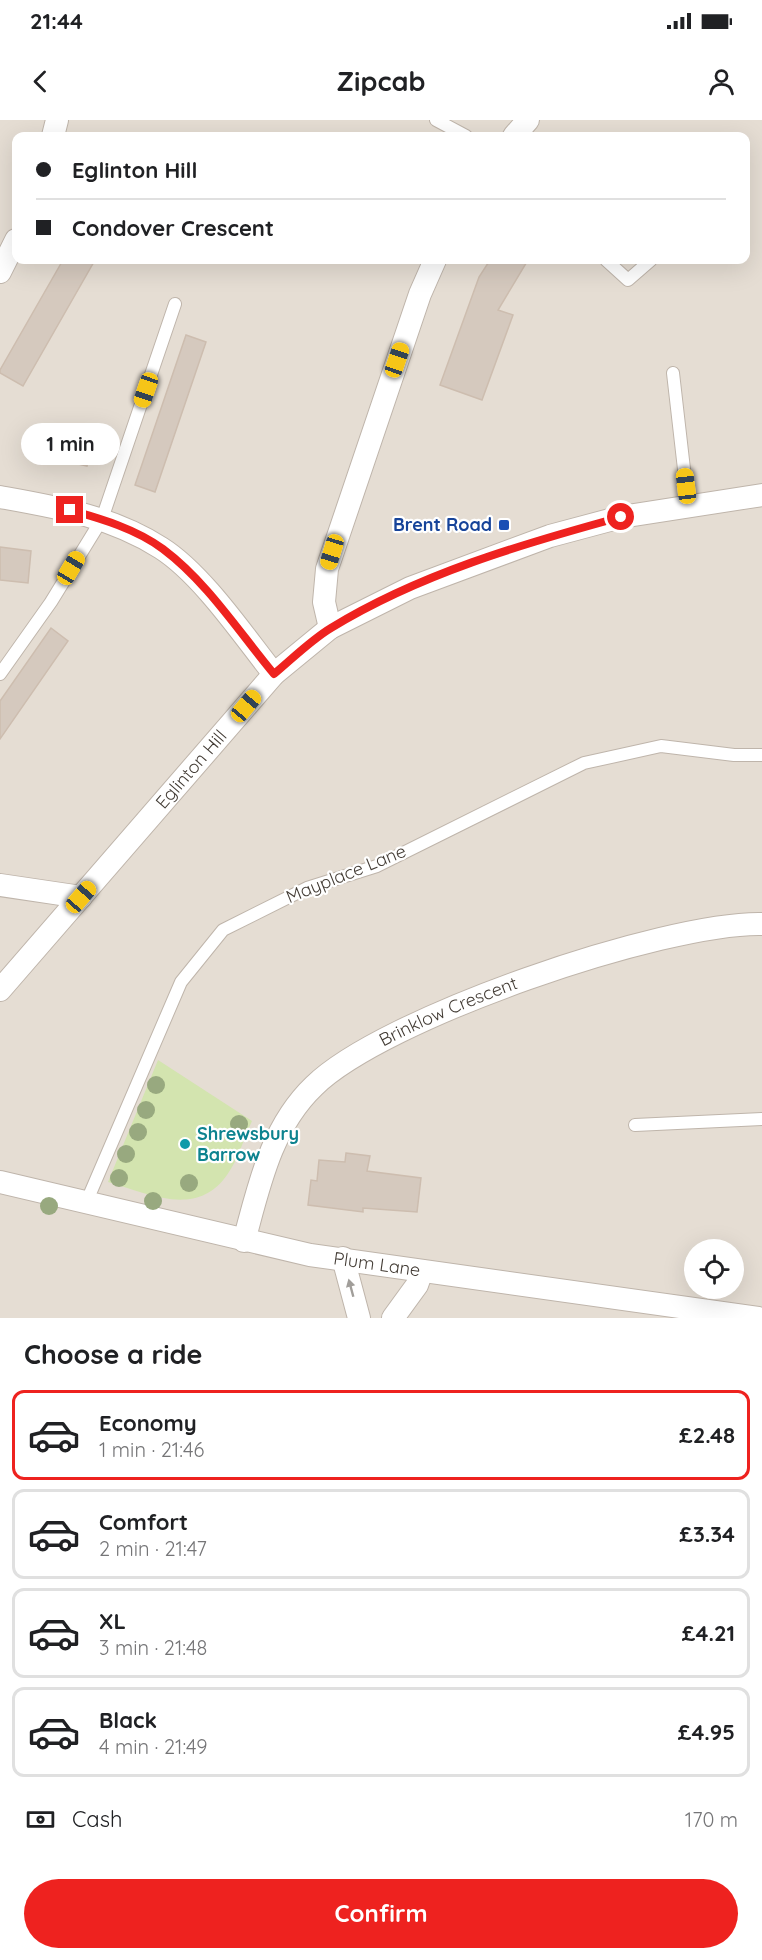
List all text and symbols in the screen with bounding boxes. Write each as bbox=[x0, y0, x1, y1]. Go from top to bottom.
text: 21:44 bbox=[30, 7, 83, 35]
text: Zipcab bbox=[337, 64, 425, 98]
icon: back bbox=[24, 65, 57, 98]
icon: person bbox=[705, 65, 738, 98]
text: Eglinton Hill bbox=[72, 156, 197, 184]
text: Condover Crescent bbox=[72, 214, 274, 242]
car bbox=[383, 340, 411, 380]
car bbox=[132, 370, 160, 410]
callout: 1 min bbox=[20, 423, 119, 465]
text: 1 min bbox=[46, 431, 95, 456]
car bbox=[675, 467, 697, 505]
route end bbox=[56, 496, 83, 523]
route start bbox=[607, 503, 634, 530]
place label: Brent Road bbox=[393, 513, 492, 536]
marker: Brent Road bbox=[497, 518, 511, 532]
car bbox=[318, 532, 346, 572]
car bbox=[54, 548, 88, 588]
car bbox=[228, 686, 264, 726]
street label: Eglinton Hill bbox=[150, 725, 231, 813]
street label: Mayplace Lane bbox=[282, 839, 409, 908]
car bbox=[62, 878, 100, 916]
street label: Brinklow Crescent bbox=[375, 971, 521, 1051]
place label: Shrewsbury Barrow bbox=[197, 1122, 299, 1166]
marker: Shrewsbury Barrow bbox=[178, 1137, 192, 1151]
map controls bbox=[684, 1239, 744, 1299]
button: locate bbox=[684, 1239, 744, 1299]
street label: Plum Lane bbox=[332, 1246, 422, 1281]
one-way arrow bbox=[345, 1279, 355, 1297]
text: Choose a ride bbox=[24, 1337, 202, 1371]
icon: car bbox=[27, 1408, 81, 1462]
text: Economy bbox=[99, 1409, 197, 1437]
text: £2.48 bbox=[679, 1421, 735, 1449]
text: 1 min · 21:46 bbox=[99, 1437, 204, 1462]
icon: car bbox=[27, 1507, 81, 1561]
text: Comfort bbox=[99, 1508, 188, 1536]
text: £3.34 bbox=[679, 1520, 735, 1548]
text: 2 min · 21:47 bbox=[99, 1536, 207, 1561]
icon: car bbox=[27, 1606, 81, 1660]
text: XL bbox=[99, 1607, 126, 1635]
text: £4.21 bbox=[682, 1619, 735, 1647]
text: 3 min · 21:48 bbox=[99, 1635, 207, 1660]
icon: car bbox=[27, 1705, 81, 1759]
text: Black bbox=[99, 1706, 157, 1734]
text: £4.95 bbox=[678, 1718, 735, 1746]
text: 4 min · 21:49 bbox=[99, 1734, 207, 1759]
icon: cash bbox=[24, 1803, 57, 1836]
text: Cash bbox=[72, 1805, 123, 1833]
text: 170 m bbox=[685, 1807, 738, 1832]
button: Confirm bbox=[24, 1879, 738, 1948]

